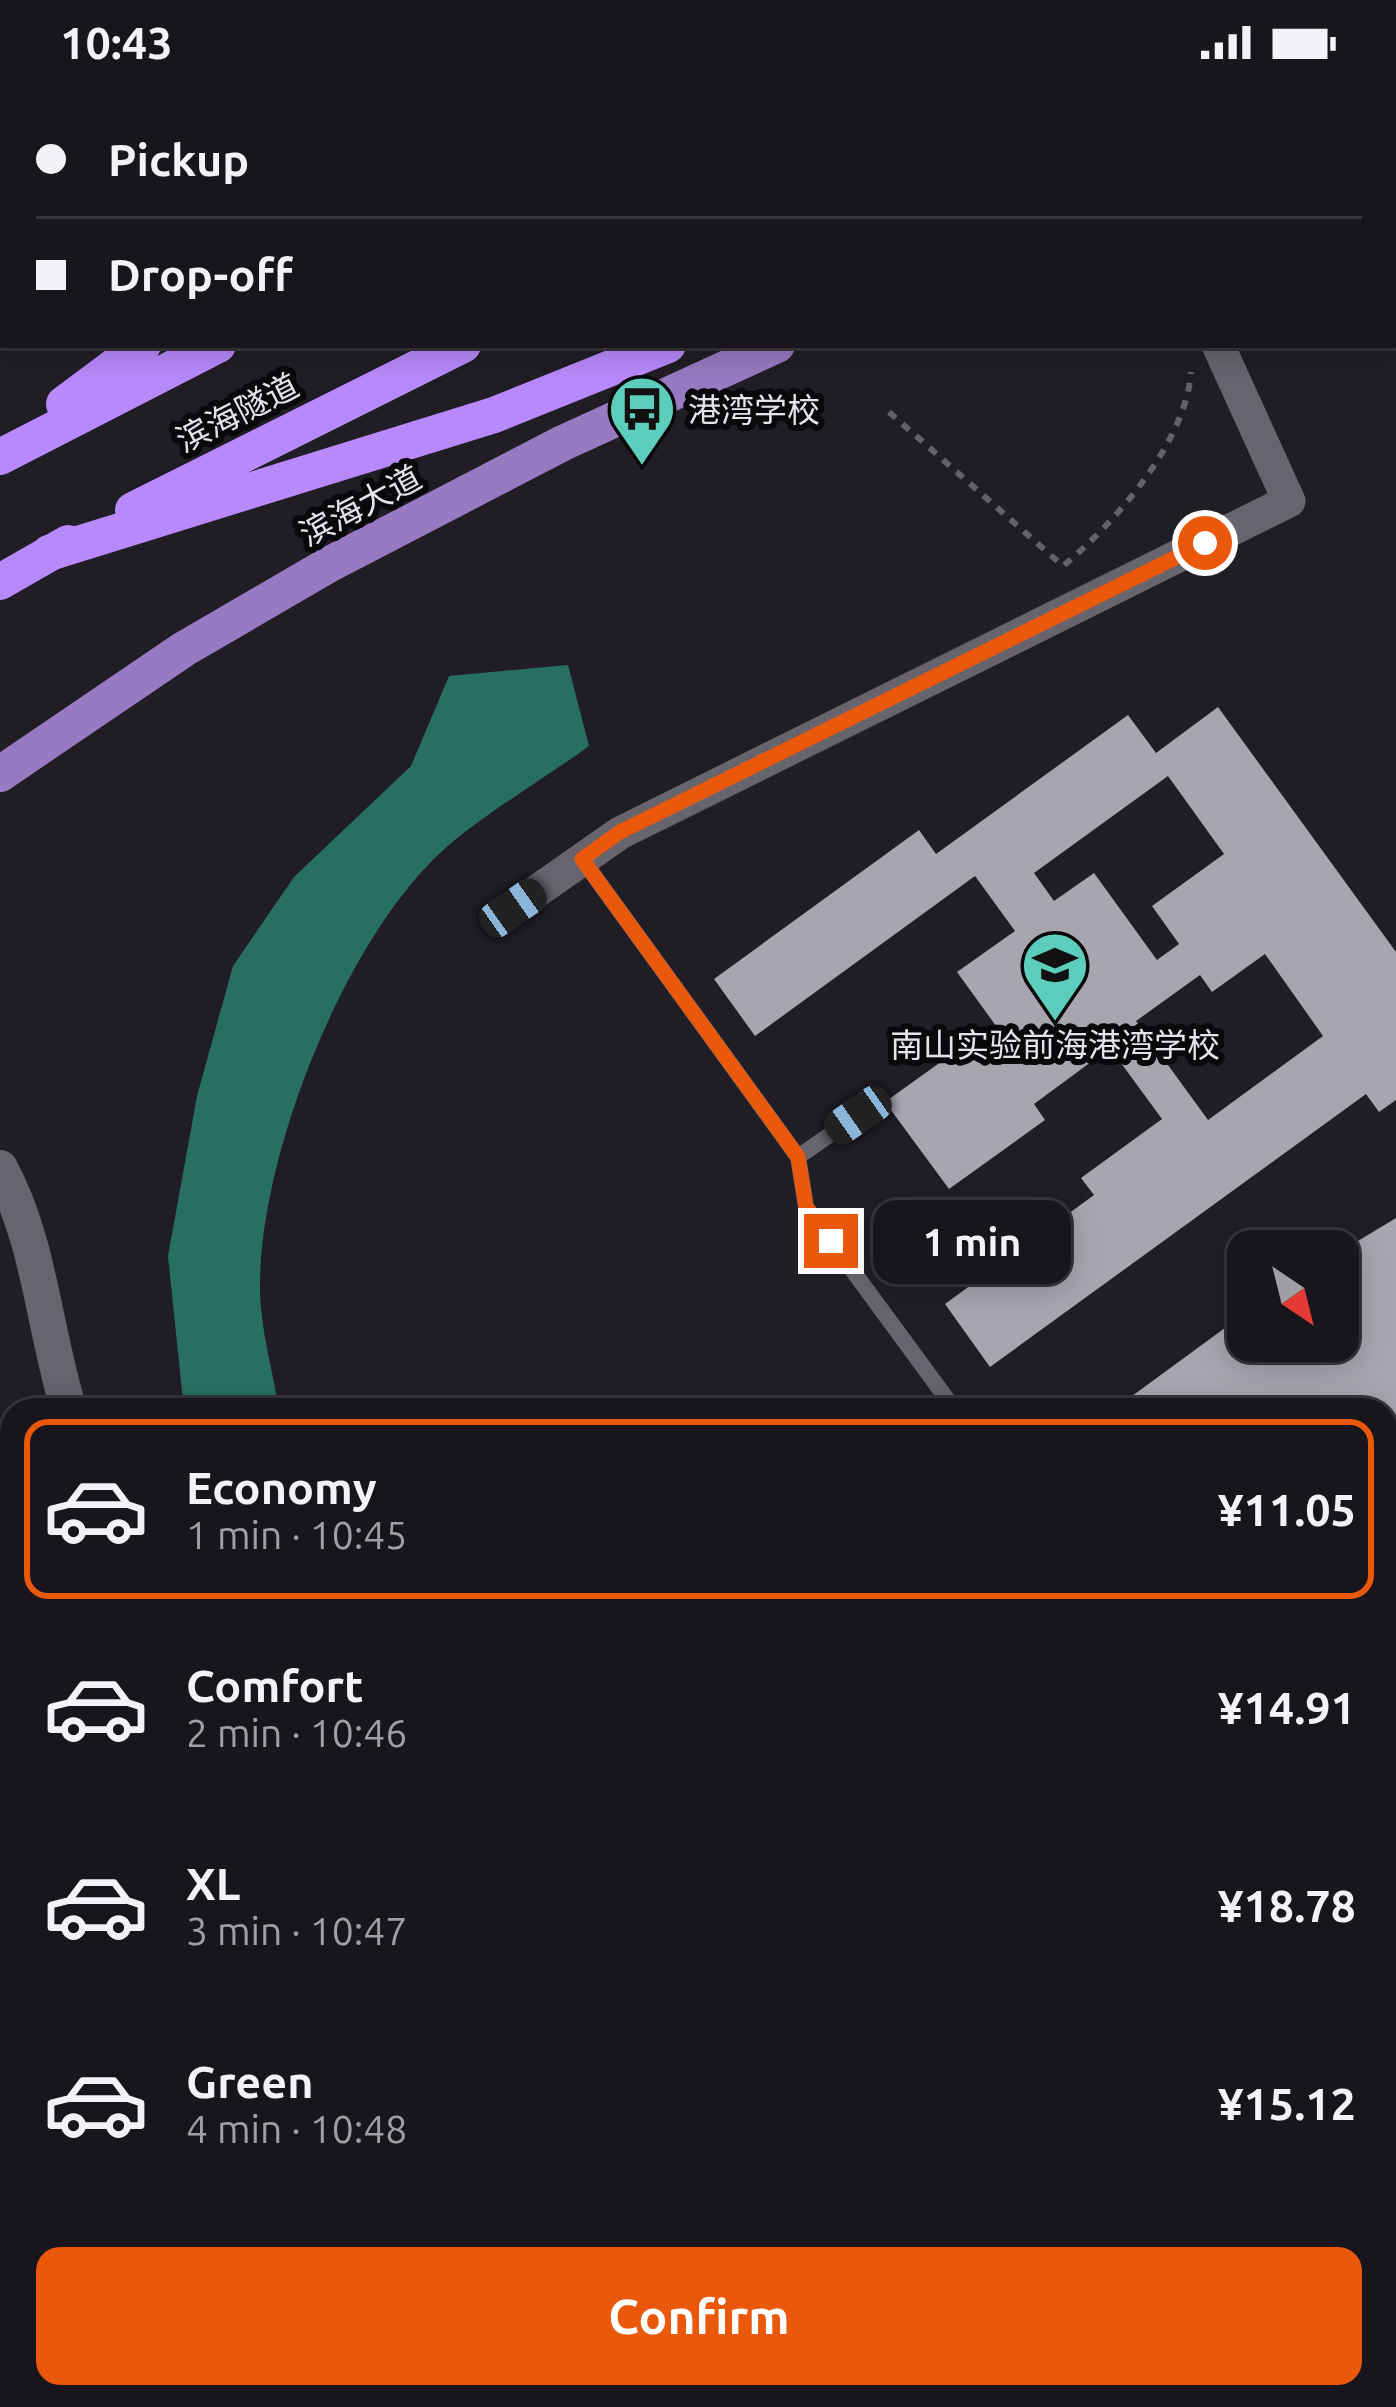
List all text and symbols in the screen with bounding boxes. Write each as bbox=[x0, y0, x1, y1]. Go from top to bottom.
text: 10:43 bbox=[60, 17, 173, 68]
text: Pickup bbox=[108, 134, 249, 185]
text: Drop-off bbox=[108, 249, 293, 300]
street label: 滨海隧道 bbox=[170, 366, 304, 458]
bus stop icon: 港湾学校 bbox=[607, 374, 677, 468]
place label: 港湾学校 bbox=[688, 391, 820, 428]
street label: 滨海大道 bbox=[293, 458, 427, 552]
route start bbox=[1178, 516, 1232, 570]
car bbox=[473, 873, 553, 943]
school or university icon: 南山实验前海港湾学校 bbox=[1020, 930, 1090, 1024]
place label: 南山实验前海港湾学校 bbox=[890, 1026, 1220, 1063]
car bbox=[818, 1080, 898, 1150]
callout: 1 min bbox=[873, 1199, 1071, 1283]
route end bbox=[804, 1214, 858, 1268]
text: 1 min bbox=[923, 1220, 1021, 1263]
north arrow bbox=[1227, 1230, 1359, 1362]
map controls bbox=[1227, 1230, 1359, 1362]
icon: car bbox=[42, 1455, 150, 1563]
text: Economy bbox=[186, 1462, 377, 1513]
text: ¥11.05 bbox=[1218, 1484, 1356, 1535]
text: 1 min · 10:45 bbox=[186, 1513, 407, 1556]
icon: car bbox=[42, 1653, 150, 1761]
text: Comfort bbox=[186, 1660, 363, 1711]
text: ¥14.91 bbox=[1218, 1682, 1356, 1733]
text: 2 min · 10:46 bbox=[186, 1711, 407, 1754]
icon: car bbox=[42, 1851, 150, 1959]
text: XL bbox=[186, 1858, 240, 1909]
text: ¥18.78 bbox=[1218, 1880, 1356, 1931]
text: 3 min · 10:47 bbox=[186, 1909, 407, 1952]
icon: car bbox=[42, 2049, 150, 2157]
text: Green bbox=[186, 2056, 313, 2107]
text: ¥15.12 bbox=[1218, 2078, 1356, 2129]
text: 4 min · 10:48 bbox=[186, 2107, 407, 2150]
button: Confirm bbox=[36, 2247, 1362, 2385]

